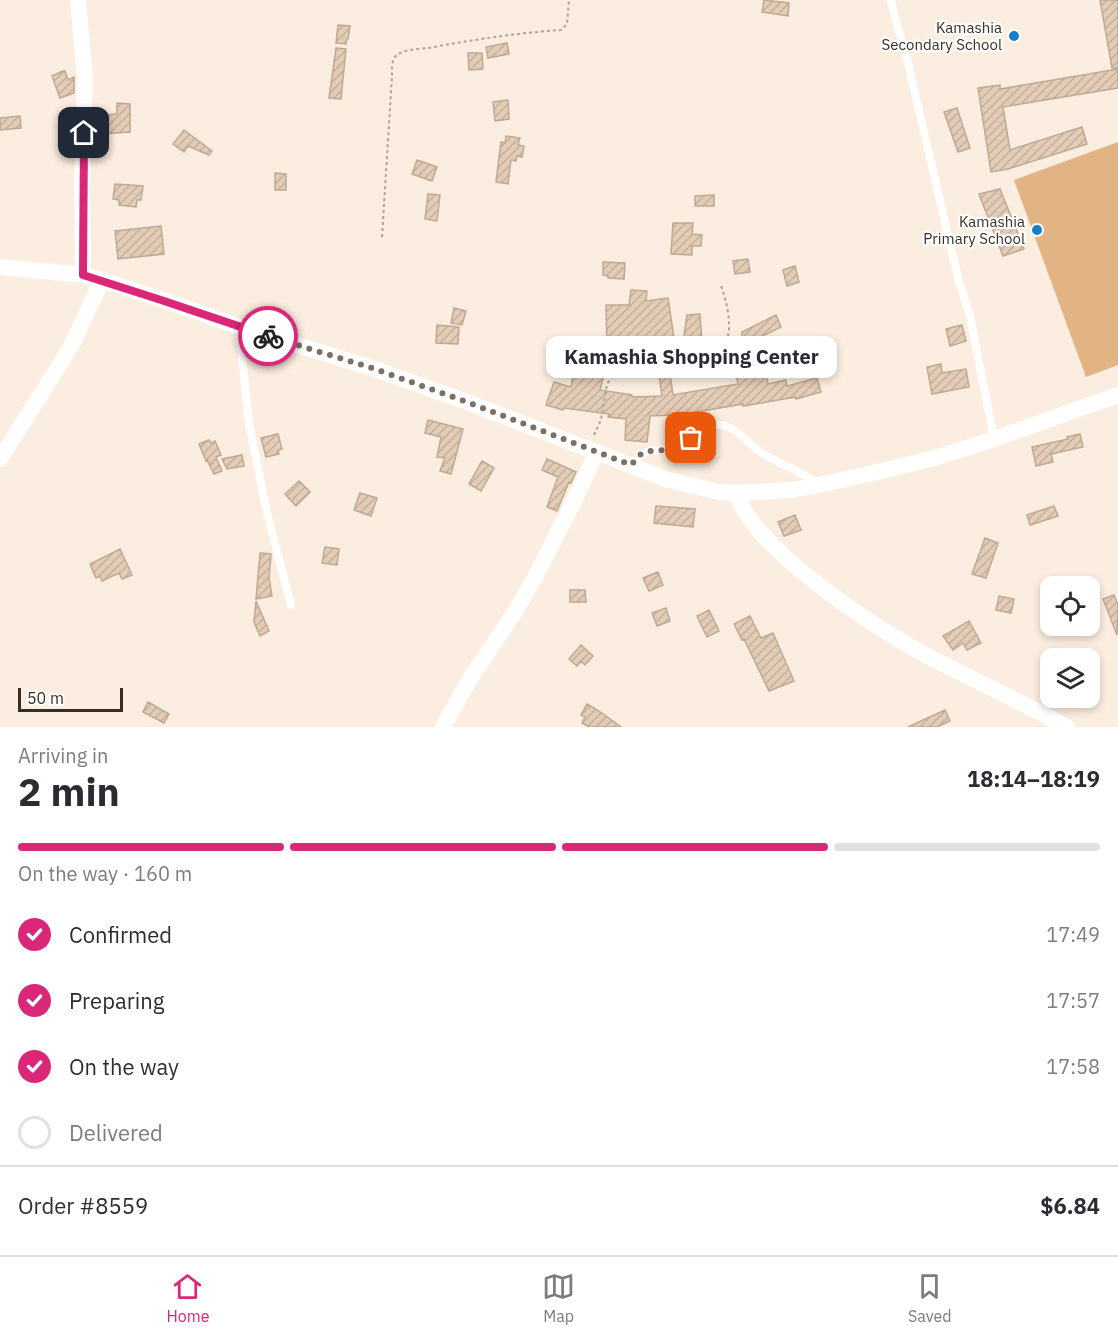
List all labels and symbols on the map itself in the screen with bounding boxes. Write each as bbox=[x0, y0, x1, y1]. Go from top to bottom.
place label: Kamashia Secondary School bbox=[882, 18, 1002, 54]
marker: Kamashia Secondary School bbox=[1007, 29, 1021, 43]
pin bbox=[58, 107, 109, 158]
place label: Kamashia Primary School bbox=[923, 212, 1025, 248]
marker: Kamashia Primary School bbox=[1030, 223, 1044, 237]
courier bbox=[238, 306, 298, 366]
callout: Kamashia Shopping Center bbox=[546, 336, 837, 378]
pin bbox=[665, 412, 716, 463]
scale bar bbox=[18, 685, 123, 712]

